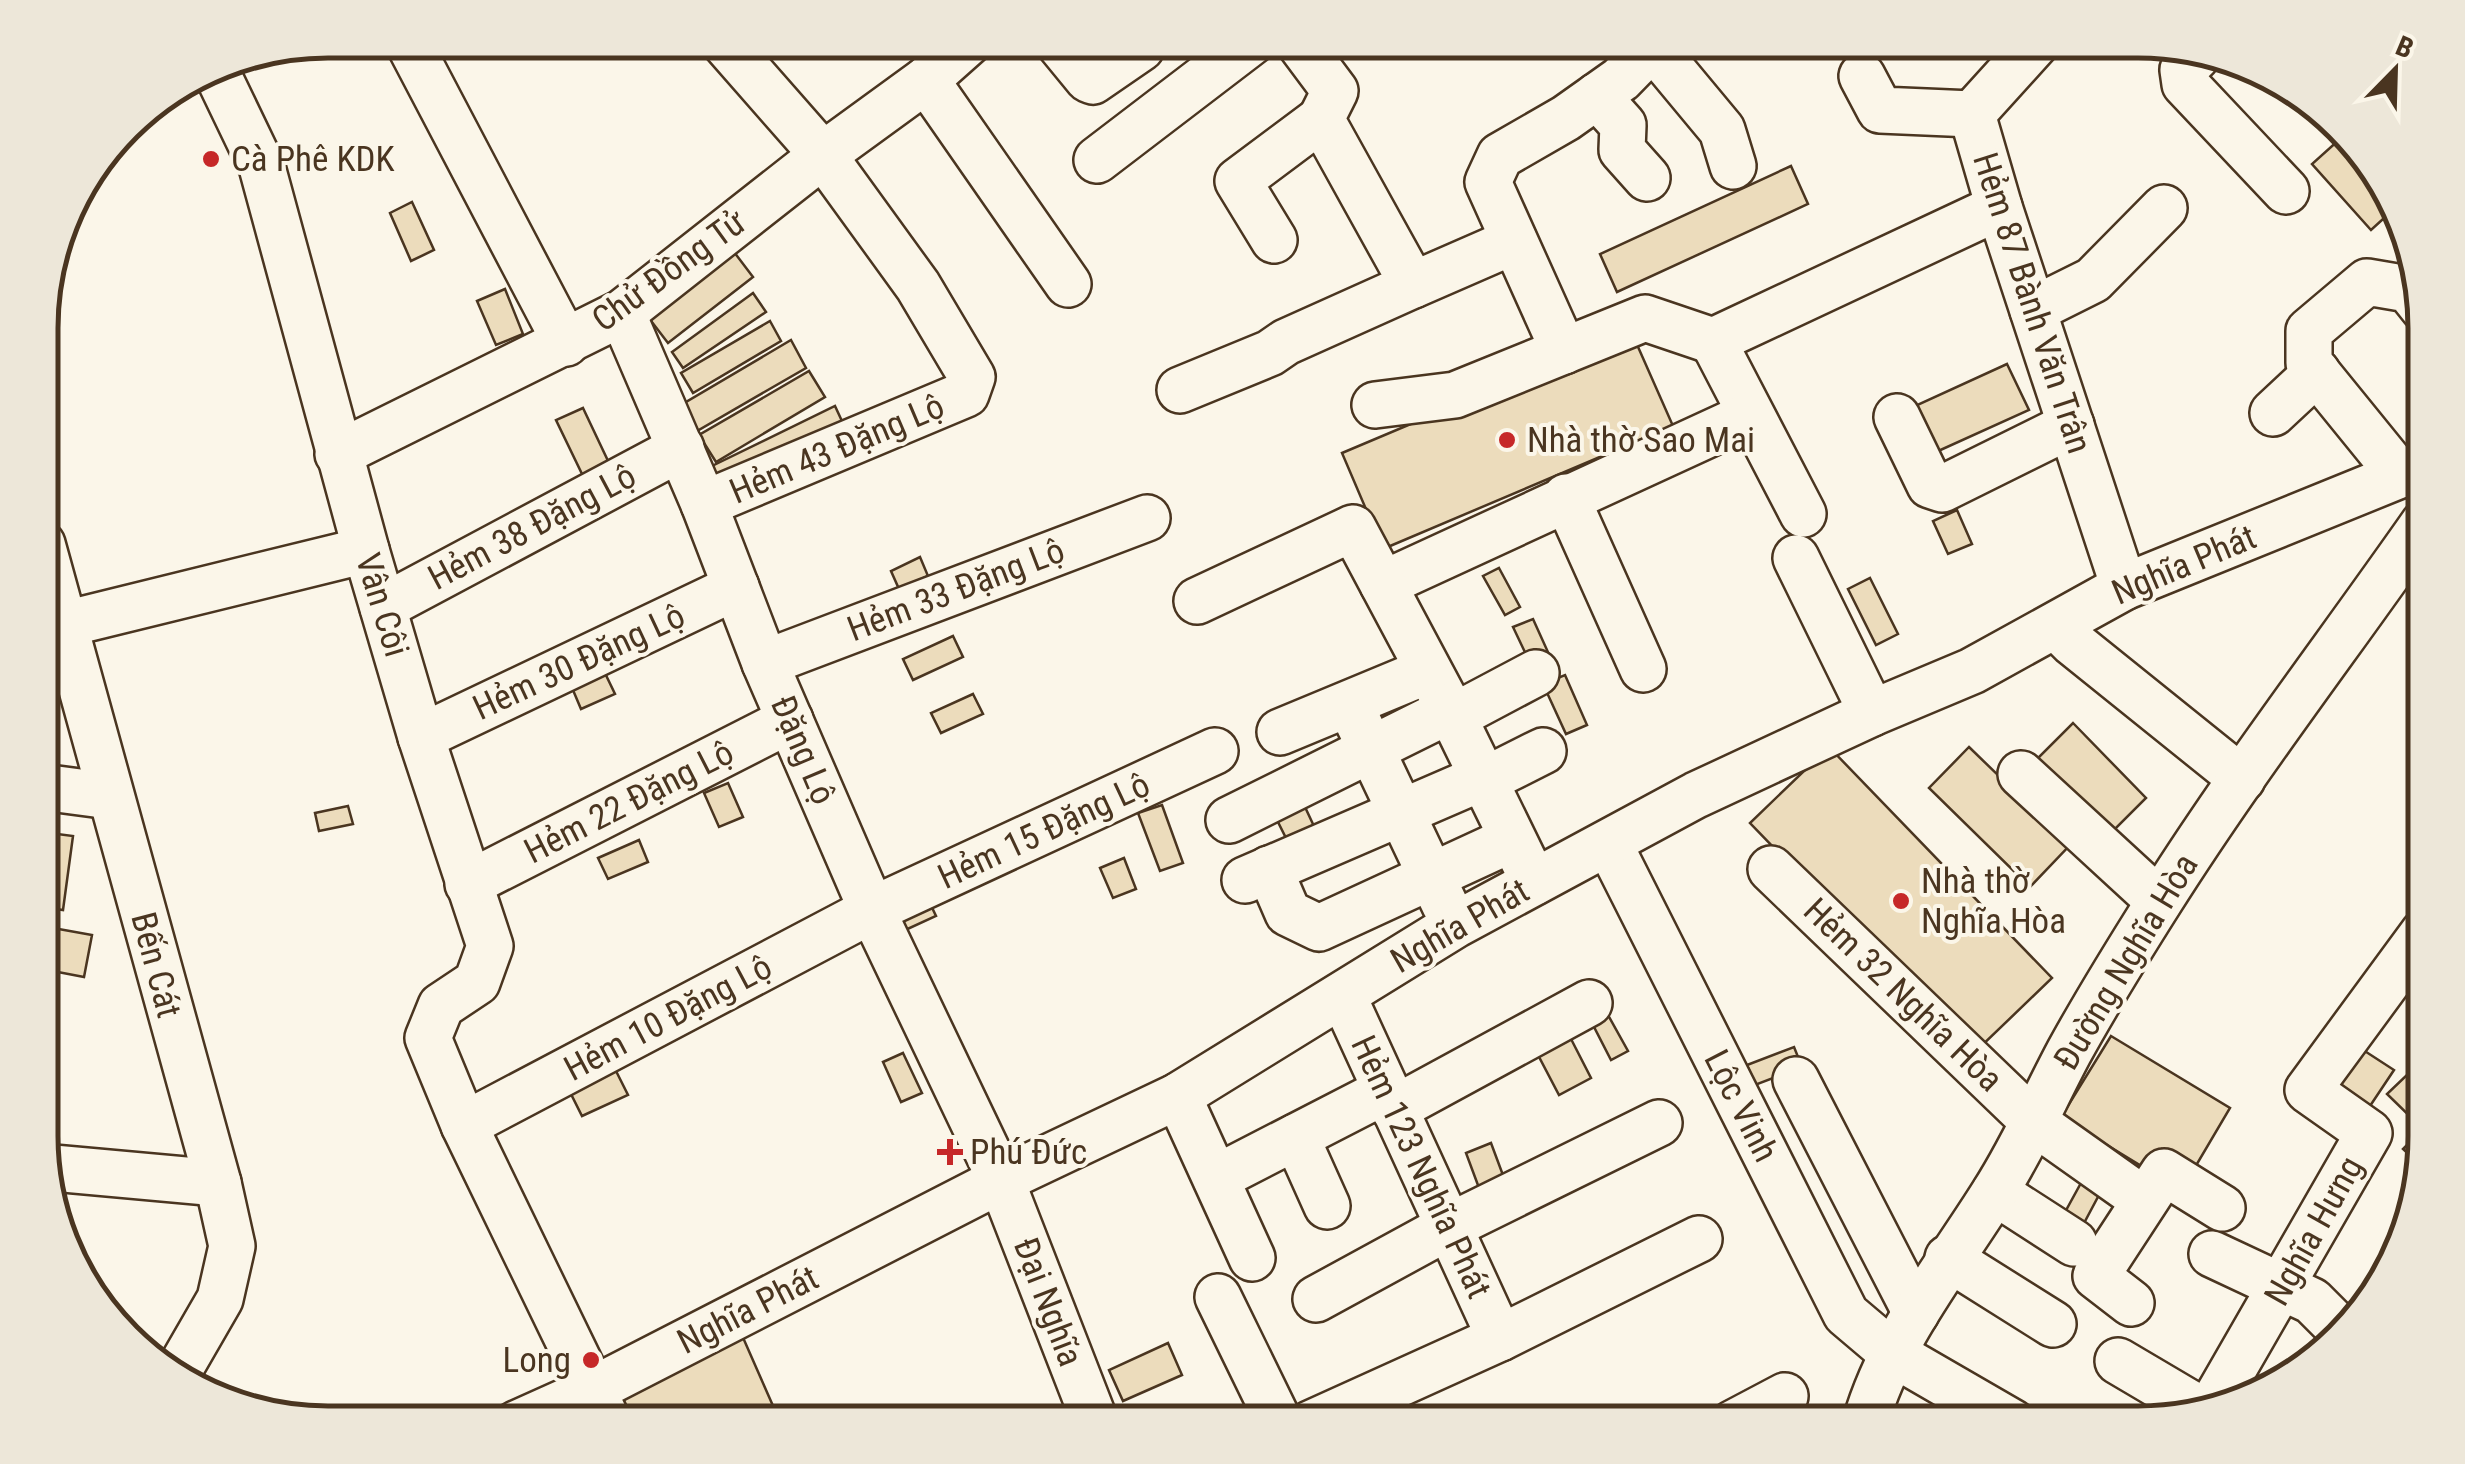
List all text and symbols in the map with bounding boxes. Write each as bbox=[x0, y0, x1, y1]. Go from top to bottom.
north arrow bbox=[2345, 20, 2445, 120]
text: B bbox=[2391, 29, 2418, 66]
place label: Cà Phê KDK bbox=[231, 139, 395, 180]
marker: Cà Phê KDK bbox=[200, 148, 222, 170]
street label: Hẻm 87 Bành Văn Trân bbox=[1964, 148, 2100, 458]
street label: Chử Đồng Tử bbox=[584, 201, 754, 340]
street label: Hẻm 43 Đặng Lộ bbox=[724, 385, 950, 513]
place label: Nhà thờ Sao Mai bbox=[1527, 420, 1755, 461]
marker: Nhà thờ Sao Mai bbox=[1496, 429, 1518, 451]
street label: Hẻm 38 Đặng Lộ bbox=[421, 455, 643, 599]
street label: Nghĩa Phát bbox=[2106, 516, 2262, 614]
street label: Hẻm 33 Đặng Lộ bbox=[842, 530, 1070, 650]
street label: Vân Côi bbox=[347, 548, 417, 662]
street label: Hẻm 30 Đặng Lộ bbox=[467, 595, 691, 729]
street label: Đặng Lộ bbox=[762, 690, 844, 810]
street label: Hẻm 22 Đặng Lộ bbox=[518, 732, 740, 872]
street label: Hẻm 15 Đặng Lộ bbox=[932, 764, 1156, 898]
street label: Đường Nghĩa Hòa bbox=[2045, 847, 2207, 1077]
place label: Nhà thờ Nghĩa Hòa bbox=[1921, 861, 2066, 942]
street label: Nghĩa Phát bbox=[1384, 870, 1536, 982]
street label: Hẻm 32 Nghĩa Hòa bbox=[1795, 890, 2011, 1100]
marker: Nhà thờ Nghĩa Hòa bbox=[1890, 890, 1912, 912]
street label: Bến Cát bbox=[122, 908, 190, 1022]
street label: Hẻm 10 Đặng Lộ bbox=[557, 946, 779, 1090]
street label: Hẻm 123 Nghĩa Phát bbox=[1342, 1029, 1500, 1305]
street label: Lộc Vinh bbox=[1696, 1043, 1786, 1169]
place label: Phú Đức bbox=[970, 1132, 1087, 1173]
marker: Phú Đức bbox=[939, 1141, 961, 1163]
street label: Nghĩa Hưng bbox=[2256, 1149, 2372, 1313]
street label: Đại Nghĩa bbox=[1005, 1232, 1091, 1372]
street label: Nghĩa Phát bbox=[671, 1257, 825, 1363]
place label: Long bbox=[503, 1340, 571, 1381]
marker: Long bbox=[580, 1349, 602, 1371]

